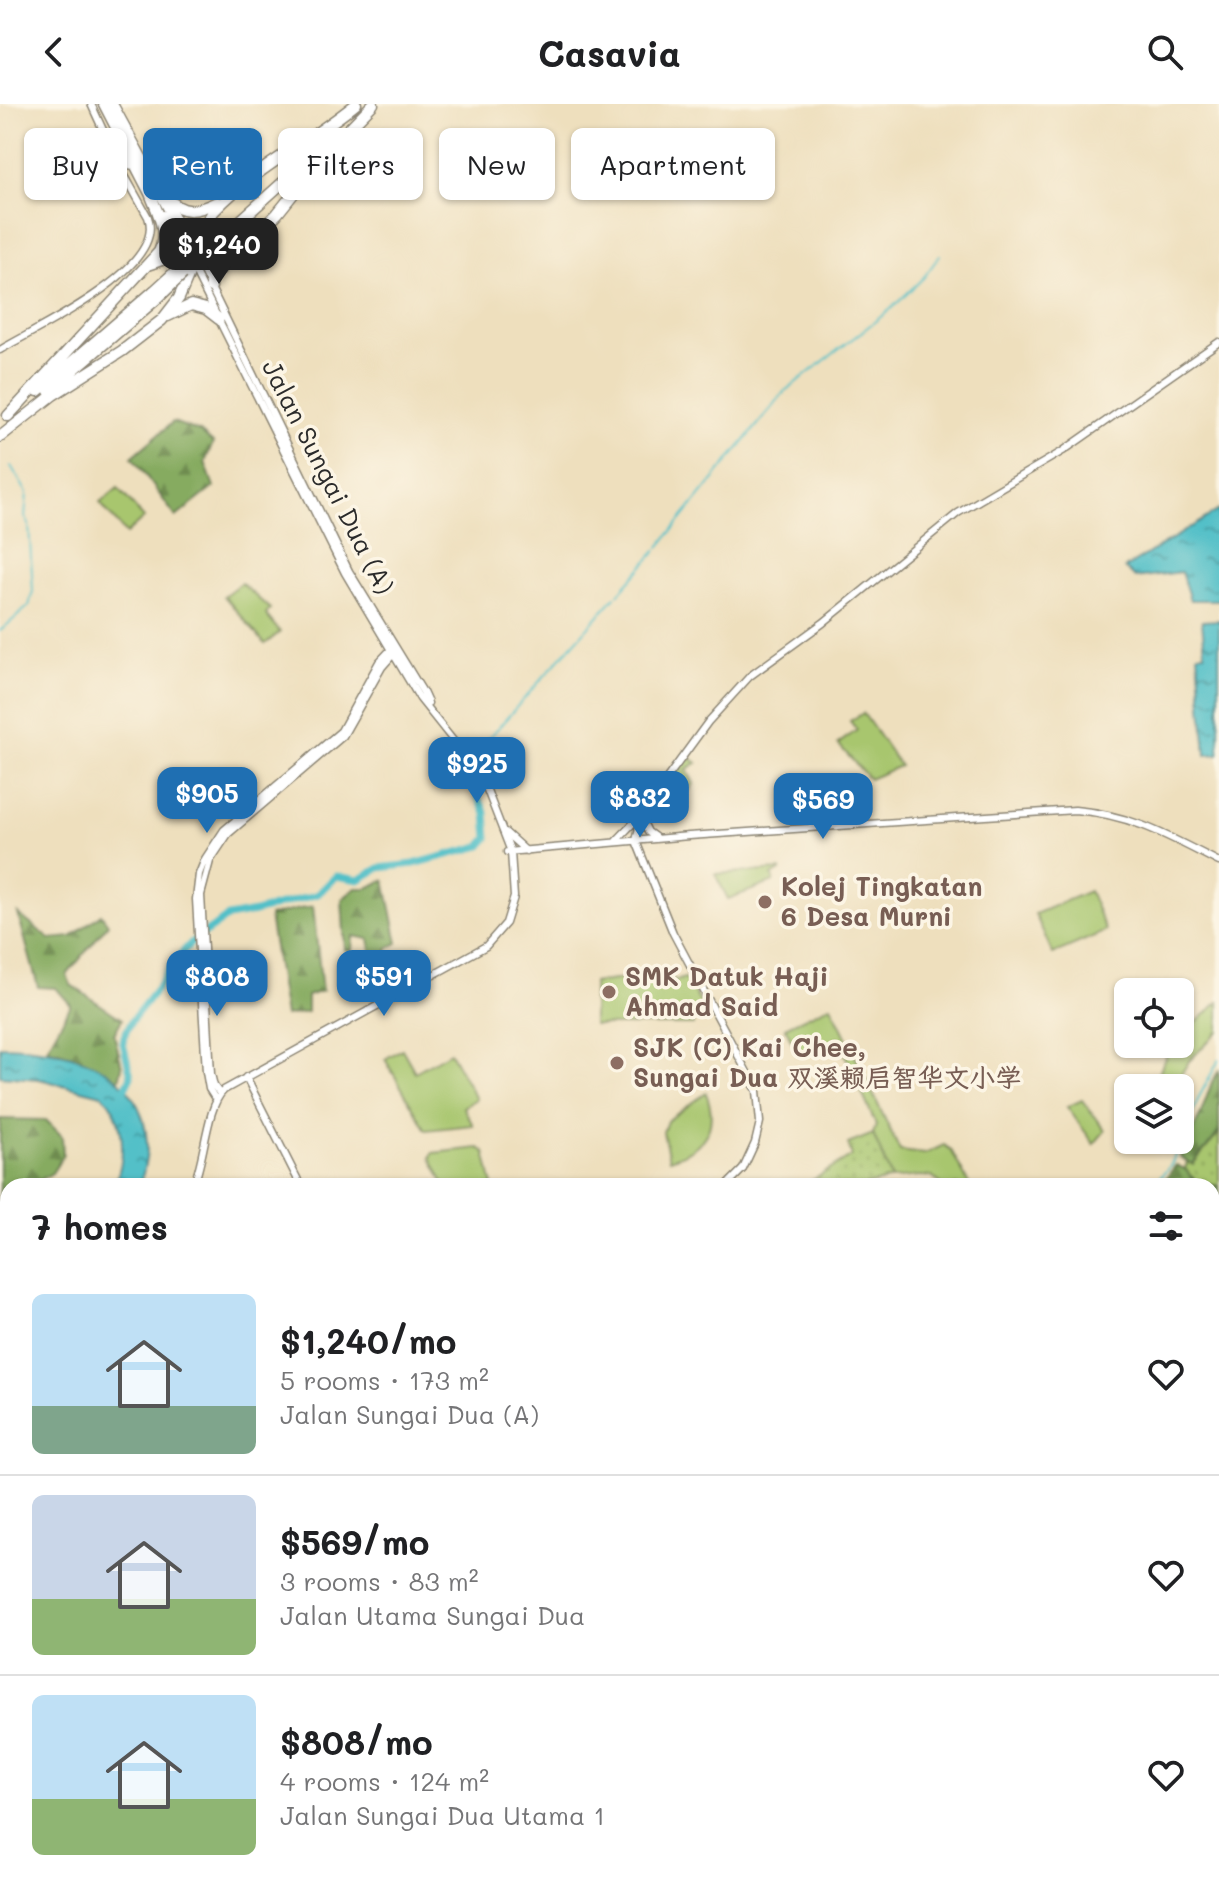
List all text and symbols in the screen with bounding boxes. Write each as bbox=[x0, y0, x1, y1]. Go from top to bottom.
text: Casavia bbox=[538, 29, 681, 76]
icon: back bbox=[32, 30, 76, 74]
icon: search bbox=[1143, 30, 1187, 74]
chip: Buy bbox=[24, 128, 127, 200]
chip: Rent bbox=[143, 128, 262, 200]
chip: Filters bbox=[278, 128, 423, 200]
chip: New bbox=[439, 128, 555, 200]
chip: Apartment bbox=[571, 128, 775, 200]
pin: $1,240 bbox=[154, 218, 284, 286]
text: $1,240 bbox=[177, 227, 261, 261]
street label: Jalan Sungai Dua (A) bbox=[255, 353, 403, 600]
pin: $925 bbox=[430, 737, 524, 805]
text: $925 bbox=[446, 746, 508, 780]
pin: $905 bbox=[160, 767, 254, 835]
pin: $832 bbox=[593, 771, 687, 839]
pin: $569 bbox=[776, 773, 870, 841]
text: $905 bbox=[175, 776, 239, 810]
text: $832 bbox=[609, 780, 671, 814]
text: $569 bbox=[792, 782, 854, 816]
place label: Kolej Tingkatan 6 Desa Murni bbox=[781, 869, 983, 933]
marker: Kolej Tingkatan 6 Desa Murni bbox=[756, 893, 774, 911]
pin: $808 bbox=[170, 950, 264, 1018]
pin: $591 bbox=[337, 950, 431, 1018]
text: $808 bbox=[184, 959, 250, 993]
text: $591 bbox=[355, 959, 413, 993]
place label: SMK Datuk Haji Ahmad Said bbox=[625, 959, 829, 1023]
map controls bbox=[1114, 978, 1194, 1154]
button: locate bbox=[1114, 978, 1194, 1058]
marker: SMK Datuk Haji Ahmad Said bbox=[600, 983, 618, 1001]
place label: SJK (C) Kai Chee, Sungai Dua 双溪赖启智华文小学 bbox=[633, 1030, 1022, 1094]
marker: SJK (C) Kai Chee, Sungai Dua 双溪赖启智华文小学 bbox=[608, 1054, 626, 1072]
button: layers bbox=[1114, 1074, 1194, 1154]
text: 7 homes bbox=[32, 1204, 168, 1249]
icon: filters bbox=[1144, 1204, 1188, 1248]
text: $1,240/mo bbox=[280, 1318, 456, 1363]
icon: home bbox=[96, 1326, 192, 1422]
icon: heart bbox=[1144, 1352, 1188, 1396]
text: 5 rooms · 173 m² bbox=[280, 1363, 489, 1397]
text: Jalan Sungai Dua (A) bbox=[280, 1397, 539, 1431]
text: $569/mo bbox=[280, 1519, 429, 1564]
icon: home bbox=[96, 1527, 192, 1623]
icon: heart bbox=[1144, 1553, 1188, 1597]
text: 3 rooms · 83 m² bbox=[280, 1564, 479, 1598]
text: Jalan Utama Sungai Dua bbox=[280, 1598, 585, 1632]
text: $808/mo bbox=[280, 1719, 433, 1764]
icon: home bbox=[96, 1727, 192, 1823]
icon: heart bbox=[1144, 1753, 1188, 1797]
text: 4 rooms · 124 m² bbox=[280, 1764, 489, 1798]
text: Jalan Sungai Dua Utama 1 bbox=[280, 1798, 605, 1832]

